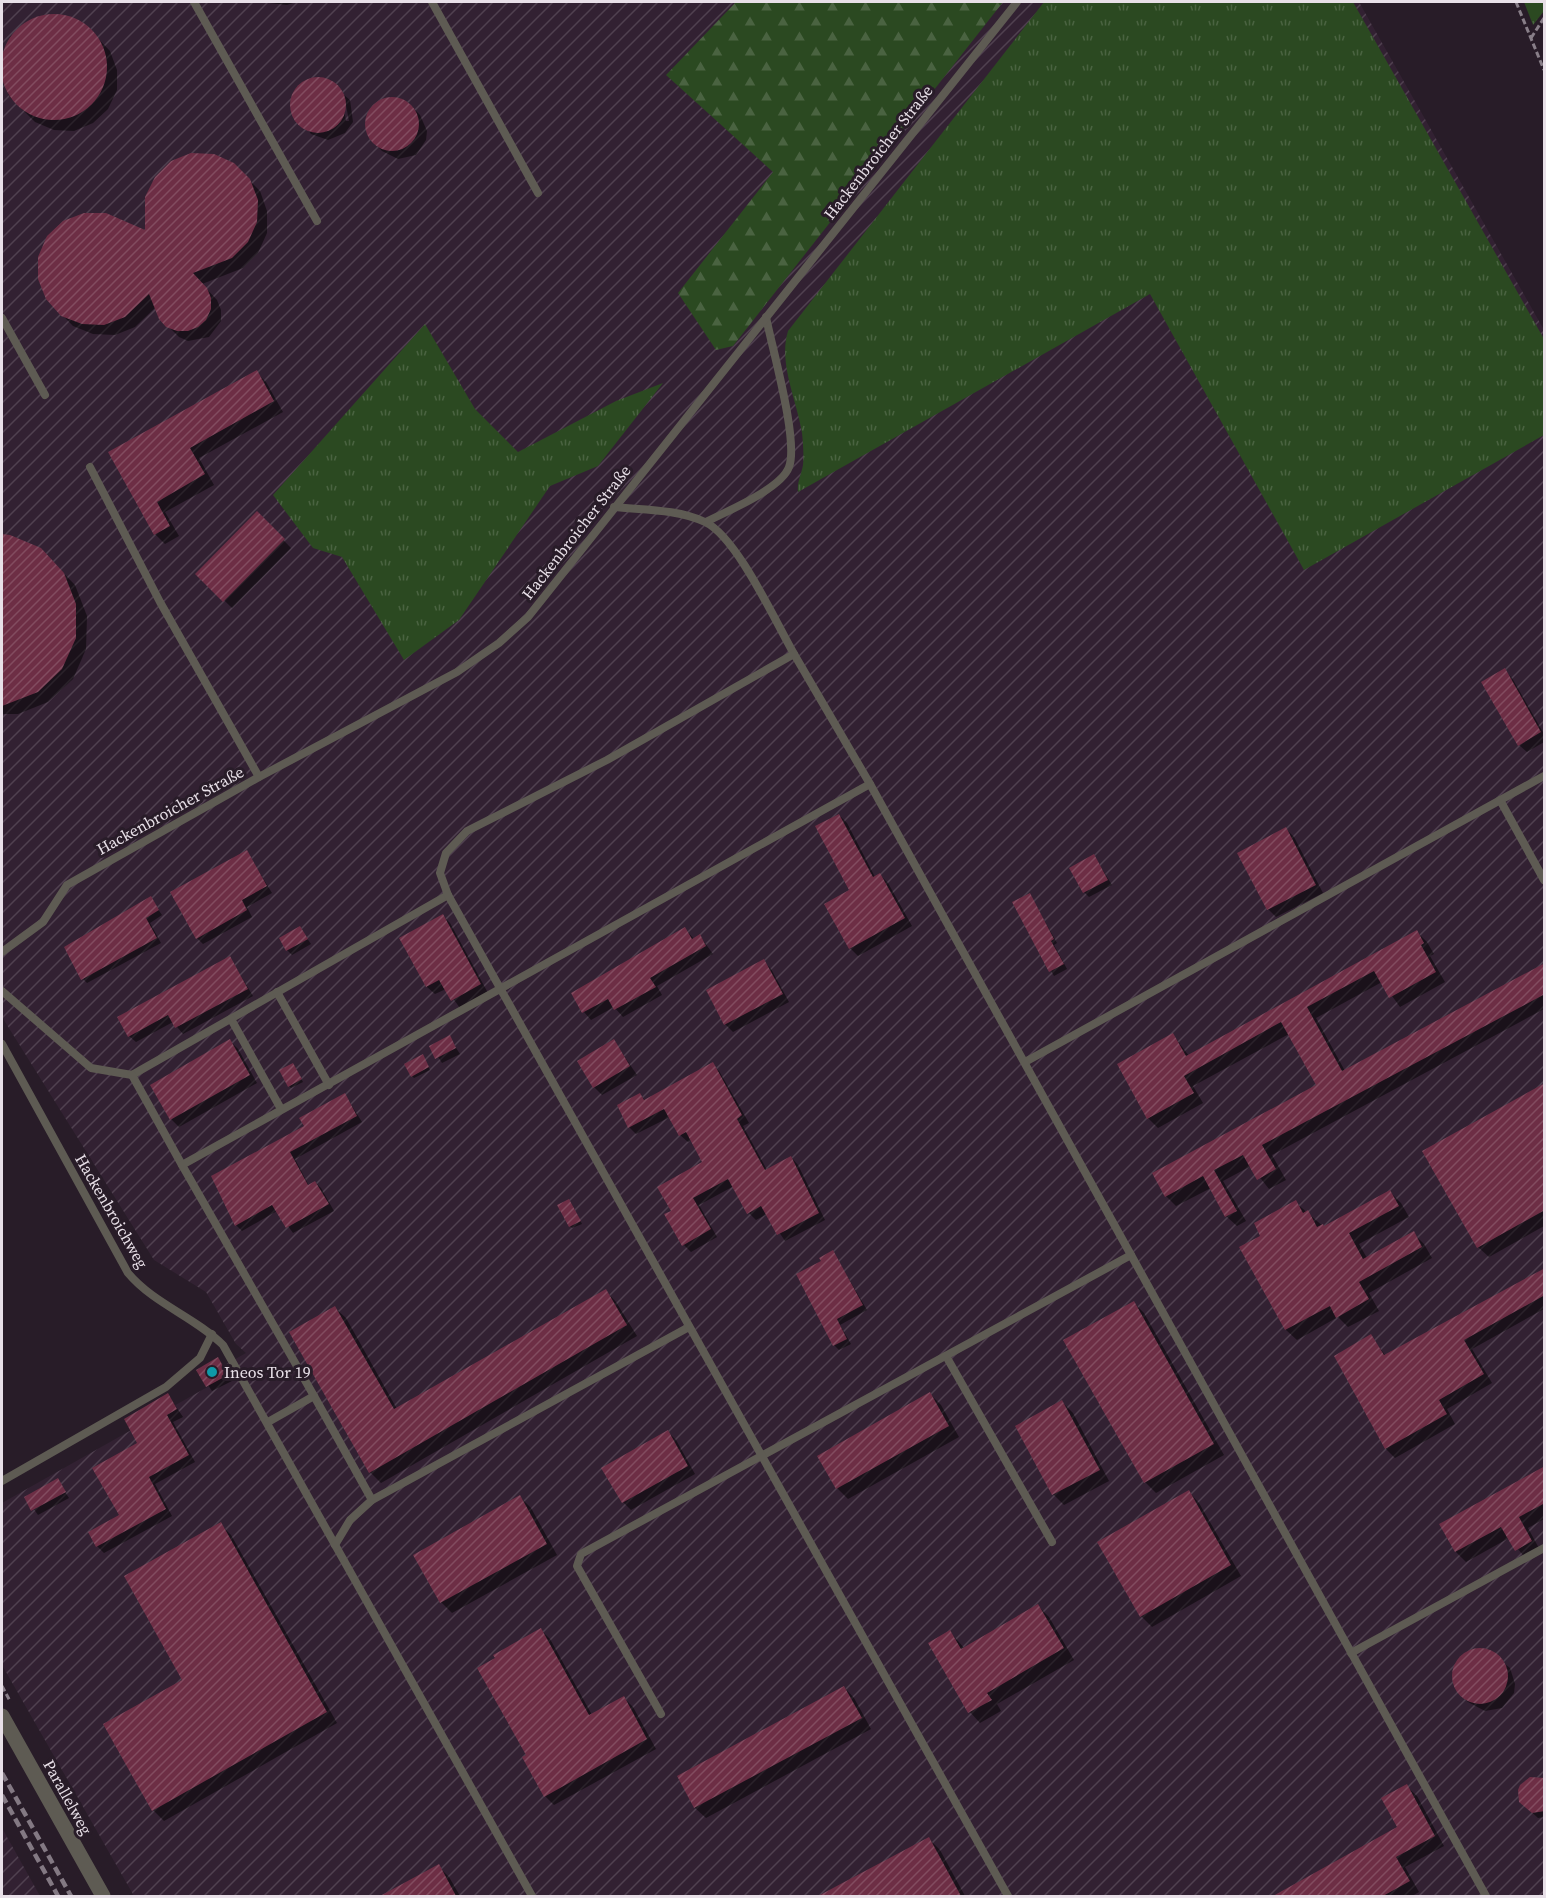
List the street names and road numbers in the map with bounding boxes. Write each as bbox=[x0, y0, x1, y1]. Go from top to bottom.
street label: Hackenbroicher Straße bbox=[818, 80, 938, 224]
street label: Hackenbroicher Straße bbox=[516, 460, 636, 604]
street label: Hackenbroicher Straße bbox=[92, 760, 248, 860]
street label: Hackenbroichweg bbox=[70, 1150, 154, 1272]
street label: Parallelweg bbox=[38, 1755, 98, 1839]

